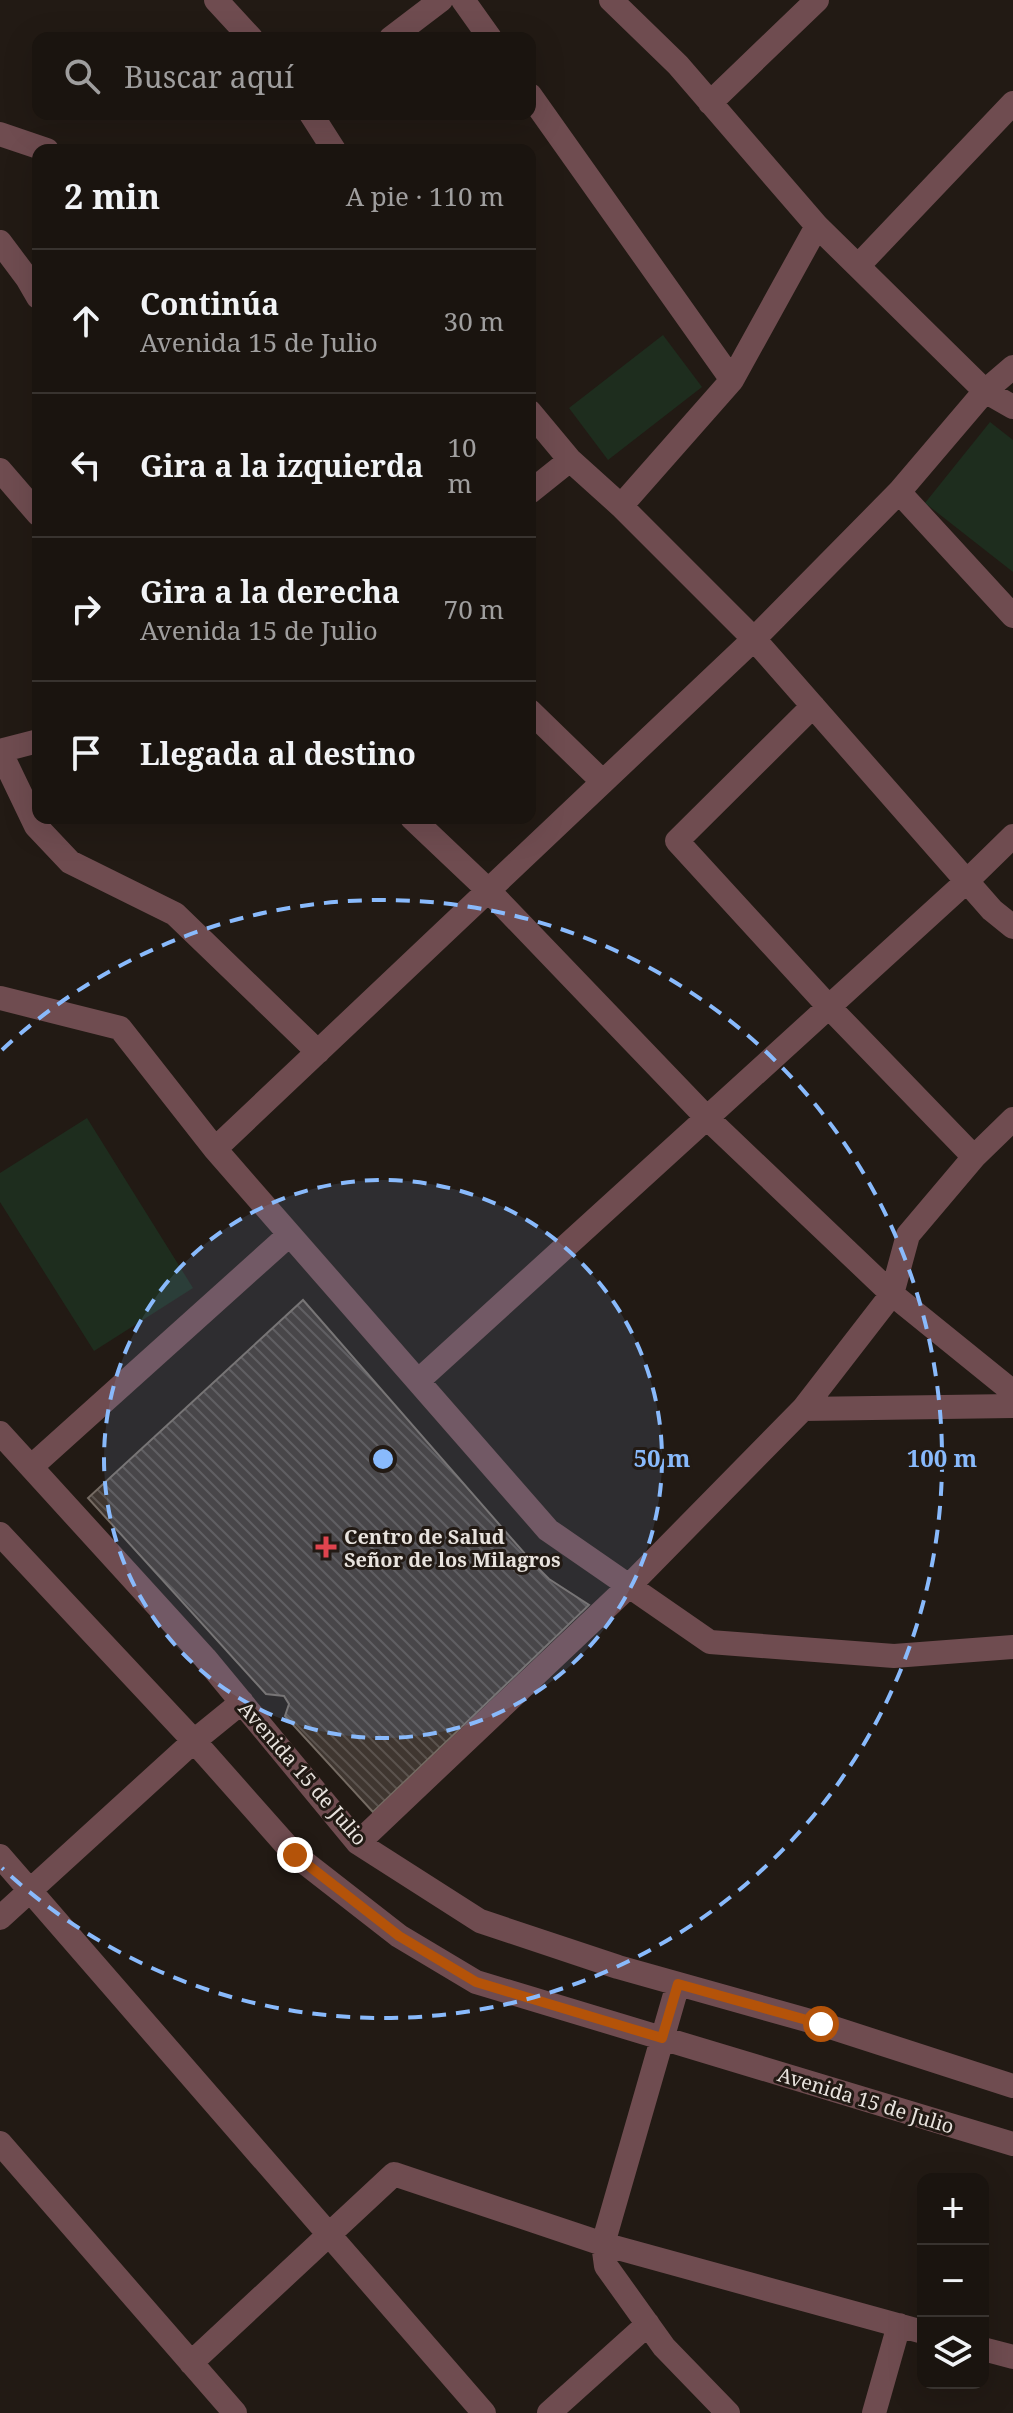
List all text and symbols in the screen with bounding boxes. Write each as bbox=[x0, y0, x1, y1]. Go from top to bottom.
search box bbox=[32, 32, 536, 120]
icon: search bbox=[60, 54, 104, 98]
text: Buscar aquí bbox=[124, 56, 294, 97]
text: 2 min bbox=[64, 173, 160, 219]
text: A pie · 110 m bbox=[346, 178, 504, 214]
text: Continúa bbox=[140, 283, 279, 324]
icon: ahead bbox=[64, 299, 108, 343]
text: 30 m bbox=[444, 303, 504, 339]
text: Avenida 15 de Julio bbox=[140, 324, 378, 360]
text: 10 m bbox=[447, 429, 477, 501]
icon: left bbox=[64, 443, 108, 487]
text: Gira a la izquierda bbox=[140, 445, 423, 486]
text: Gira a la derecha bbox=[140, 571, 400, 612]
icon: right bbox=[64, 587, 108, 631]
text: 70 m bbox=[444, 591, 504, 627]
text: Avenida 15 de Julio bbox=[140, 612, 378, 648]
icon: arrive bbox=[64, 731, 108, 775]
text: Llegada al destino bbox=[140, 733, 416, 774]
text: 50 m bbox=[633, 1441, 691, 1474]
text: 100 m bbox=[907, 1441, 978, 1474]
centre of rings bbox=[369, 1445, 397, 1473]
place label: Centro de Salud Señor de los Milagros bbox=[344, 1523, 561, 1573]
marker: Centro de Salud Señor de los Milagros bbox=[315, 1536, 337, 1558]
street label: Avenida 15 de Julio bbox=[233, 1695, 373, 1851]
route end bbox=[277, 1837, 313, 1873]
route start bbox=[803, 2006, 839, 2042]
street label: Avenida 15 de Julio bbox=[775, 2060, 957, 2140]
map controls bbox=[917, 2173, 989, 2389]
button: + bbox=[917, 2173, 989, 2245]
button: − bbox=[917, 2245, 989, 2317]
button: layers bbox=[917, 2317, 989, 2389]

